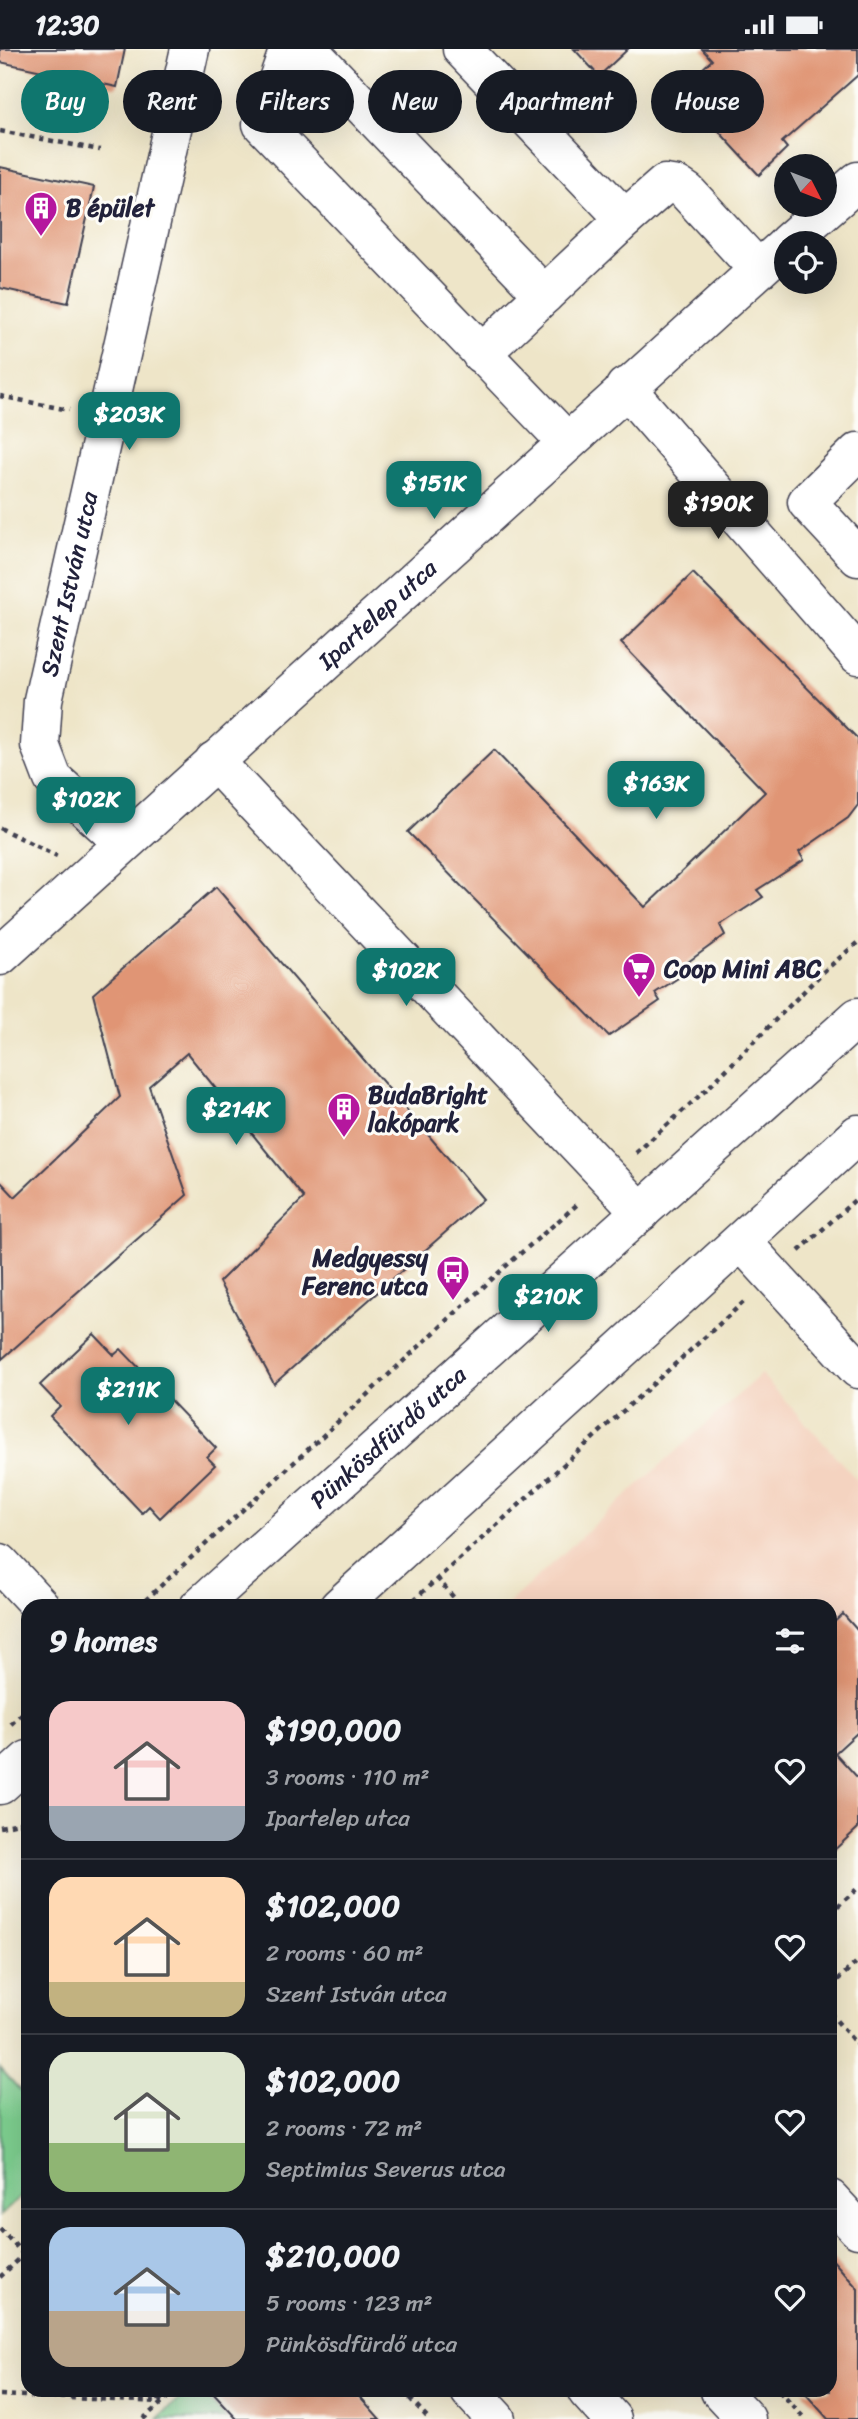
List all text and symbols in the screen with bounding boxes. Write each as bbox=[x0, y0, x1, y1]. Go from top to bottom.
text: 12:30 bbox=[35, 2, 100, 48]
chip: Buy bbox=[21, 70, 109, 133]
chip: Rent bbox=[123, 70, 222, 133]
chip: Filters bbox=[236, 70, 354, 133]
chip: New bbox=[368, 70, 462, 133]
chip: Apartment bbox=[476, 70, 637, 133]
chip: House bbox=[651, 70, 764, 133]
north arrow bbox=[774, 154, 836, 217]
map controls bbox=[774, 154, 837, 294]
place label: B épület bbox=[66, 187, 155, 229]
building icon: B épület bbox=[22, 189, 60, 238]
button: locate bbox=[774, 231, 837, 294]
pin: $203K bbox=[80, 393, 178, 452]
text: $203K bbox=[94, 394, 164, 435]
pin: $151K bbox=[385, 461, 483, 521]
text: $151K bbox=[402, 463, 466, 504]
pin: $190K bbox=[669, 482, 767, 541]
text: $190K bbox=[684, 483, 752, 524]
street label: Szent István utca bbox=[28, 486, 111, 681]
street label: Ipartelep utca bbox=[307, 548, 448, 681]
pin: $163K bbox=[607, 761, 705, 821]
text: $163K bbox=[623, 763, 689, 804]
pin: $102K bbox=[37, 777, 135, 837]
text: $102K bbox=[52, 779, 120, 820]
place label: Coop Mini ABC bbox=[663, 948, 822, 990]
pin: $102K bbox=[357, 949, 455, 1008]
text: $102K bbox=[372, 950, 440, 991]
supermarket icon: Coop Mini ABC bbox=[620, 950, 658, 999]
place label: BudaBright lakópark bbox=[367, 1074, 488, 1144]
pin: $214K bbox=[187, 1087, 285, 1147]
text: $214K bbox=[203, 1089, 269, 1130]
building icon: BudaBright lakópark bbox=[325, 1090, 363, 1139]
place label: Medgyessy Ferenc utca bbox=[301, 1237, 429, 1307]
bus stop icon: Medgyessy Ferenc utca bbox=[434, 1253, 472, 1302]
pin: $210K bbox=[499, 1275, 597, 1334]
text: $210K bbox=[514, 1276, 582, 1317]
street label: Pünkösdfürdő utca bbox=[300, 1355, 477, 1520]
pin: $211K bbox=[79, 1367, 177, 1427]
text: $211K bbox=[97, 1369, 159, 1410]
text: 9 homes bbox=[49, 1614, 157, 1668]
icon: filters bbox=[771, 1622, 809, 1660]
text: $190,000 bbox=[266, 1703, 401, 1757]
icon: home bbox=[105, 1729, 189, 1813]
icon: heart bbox=[771, 1752, 809, 1790]
text: 3 rooms · 110 m² bbox=[266, 1757, 430, 1798]
text: Ipartelep utca bbox=[266, 1798, 410, 1839]
text: $102,000 bbox=[266, 1879, 400, 1933]
icon: home bbox=[105, 1905, 189, 1989]
icon: heart bbox=[771, 1928, 809, 1966]
text: 2 rooms · 60 m² bbox=[266, 1933, 424, 1974]
text: Szent István utca bbox=[266, 1974, 447, 2015]
text: $102,000 bbox=[266, 2054, 400, 2108]
icon: home bbox=[105, 2080, 189, 2164]
icon: heart bbox=[771, 2103, 809, 2141]
text: 2 rooms · 72 m² bbox=[266, 2108, 422, 2149]
text: Septimius Severus utca bbox=[266, 2149, 505, 2190]
text: $210,000 bbox=[266, 2229, 400, 2283]
icon: home bbox=[105, 2255, 189, 2339]
icon: heart bbox=[771, 2278, 809, 2316]
text: 5 rooms · 123 m² bbox=[266, 2283, 433, 2324]
text: Pünkösdfürdő utca bbox=[266, 2324, 457, 2365]

